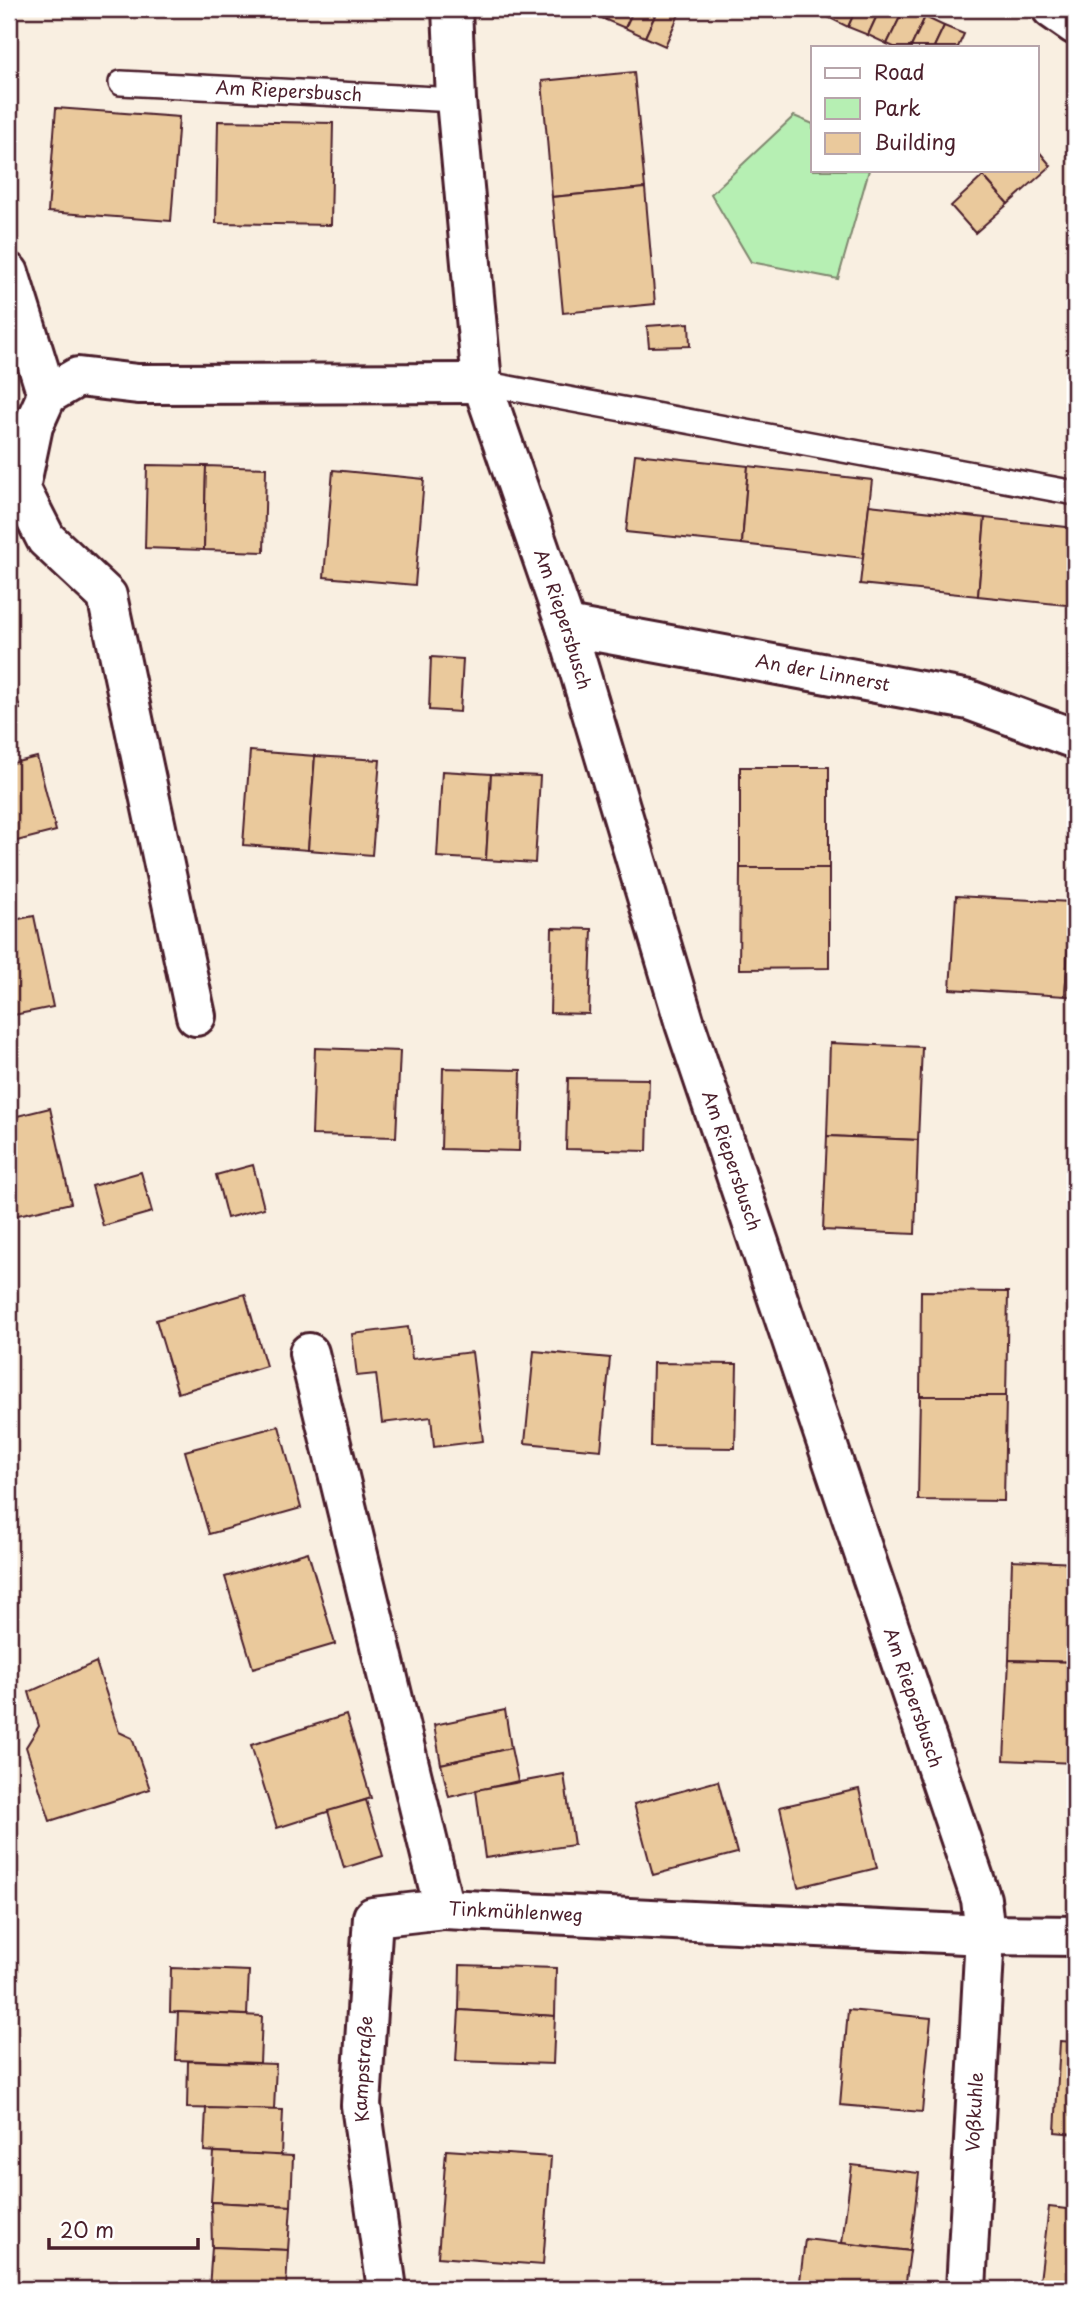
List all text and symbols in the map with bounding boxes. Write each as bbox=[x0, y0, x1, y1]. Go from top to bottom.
legend bbox=[811, 46, 1038, 172]
text: Road bbox=[874, 55, 925, 87]
street label: Am Riepersbusch bbox=[215, 73, 363, 107]
text: Park bbox=[874, 91, 921, 123]
text: Building bbox=[874, 125, 956, 157]
street label: Am Riepersbusch bbox=[528, 545, 599, 693]
street label: An der Linnerst bbox=[754, 646, 892, 697]
street label: Am Riepersbusch bbox=[696, 1086, 769, 1234]
street label: Am Riepersbusch bbox=[878, 1624, 951, 1771]
street label: Tinkmühlenweg bbox=[448, 1894, 584, 1928]
street label: Kampstraße bbox=[345, 2015, 379, 2124]
street label: Voßkuhle bbox=[958, 2071, 989, 2152]
scale bar bbox=[49, 2207, 198, 2251]
text: 20 m bbox=[60, 2213, 114, 2245]

